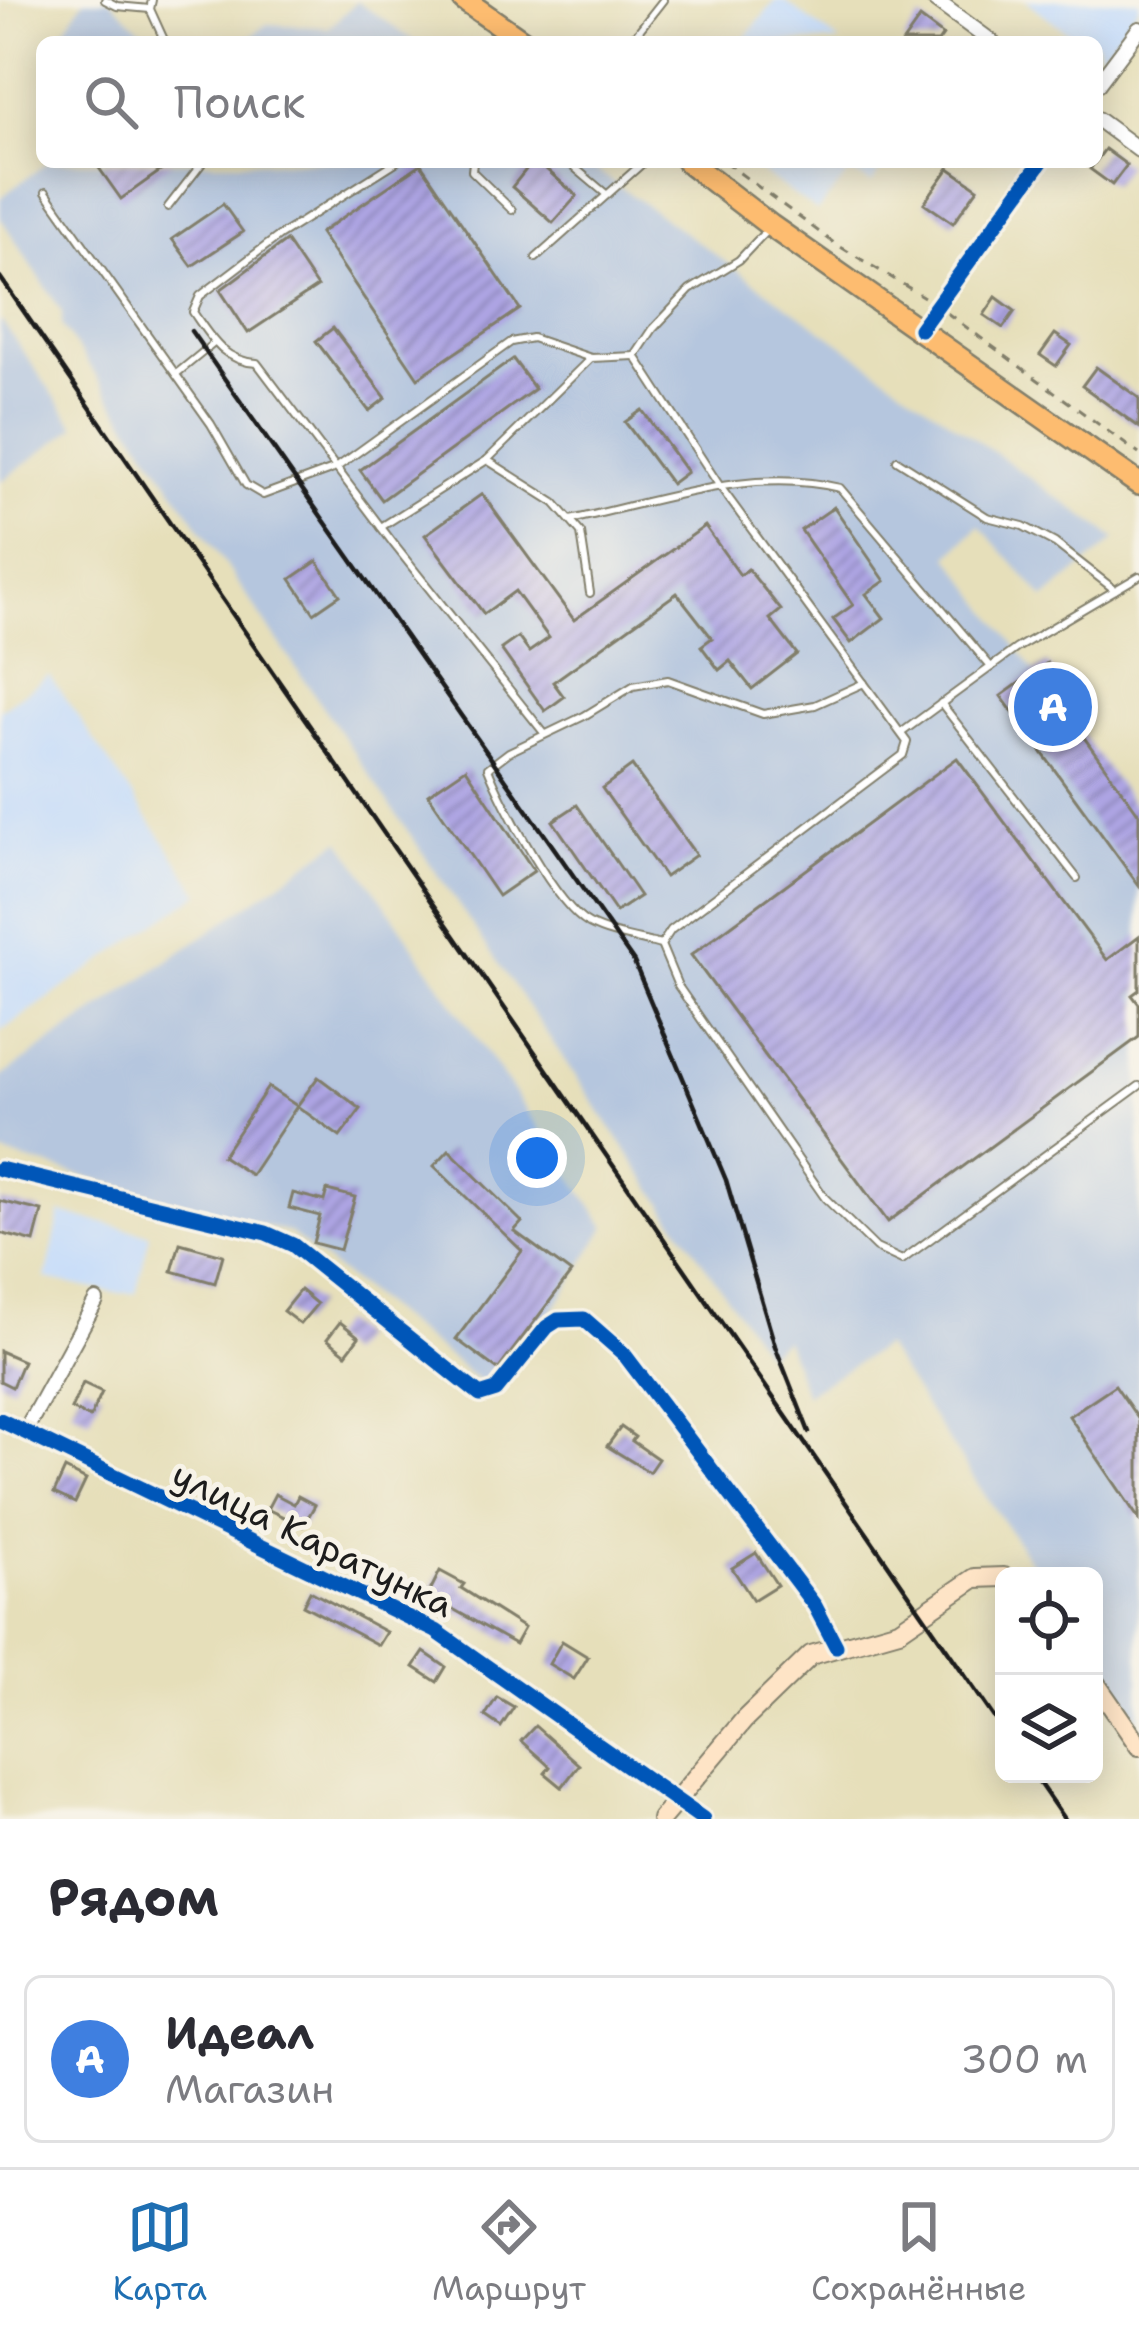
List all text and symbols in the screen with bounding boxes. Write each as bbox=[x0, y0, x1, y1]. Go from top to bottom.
search box bbox=[36, 36, 1103, 168]
icon: search bbox=[78, 69, 144, 135]
text: Поиск bbox=[174, 72, 305, 132]
pin: A bbox=[1014, 662, 1092, 752]
your location bbox=[507, 1128, 567, 1188]
street label: улица Каратунка bbox=[164, 1450, 462, 1629]
map controls bbox=[995, 1567, 1103, 1783]
button: locate bbox=[995, 1567, 1103, 1675]
button: layers bbox=[995, 1675, 1103, 1783]
text: Рядом bbox=[48, 1863, 219, 1931]
text: Идеал bbox=[165, 2003, 314, 2063]
text: A bbox=[75, 2033, 105, 2085]
text: 300 m bbox=[960, 2033, 1088, 2085]
text: Магазин bbox=[165, 2063, 334, 2115]
tab: Карта bbox=[113, 2194, 207, 2311]
tab: Маршрут bbox=[432, 2194, 586, 2311]
tab: Сохранённые bbox=[811, 2194, 1026, 2311]

